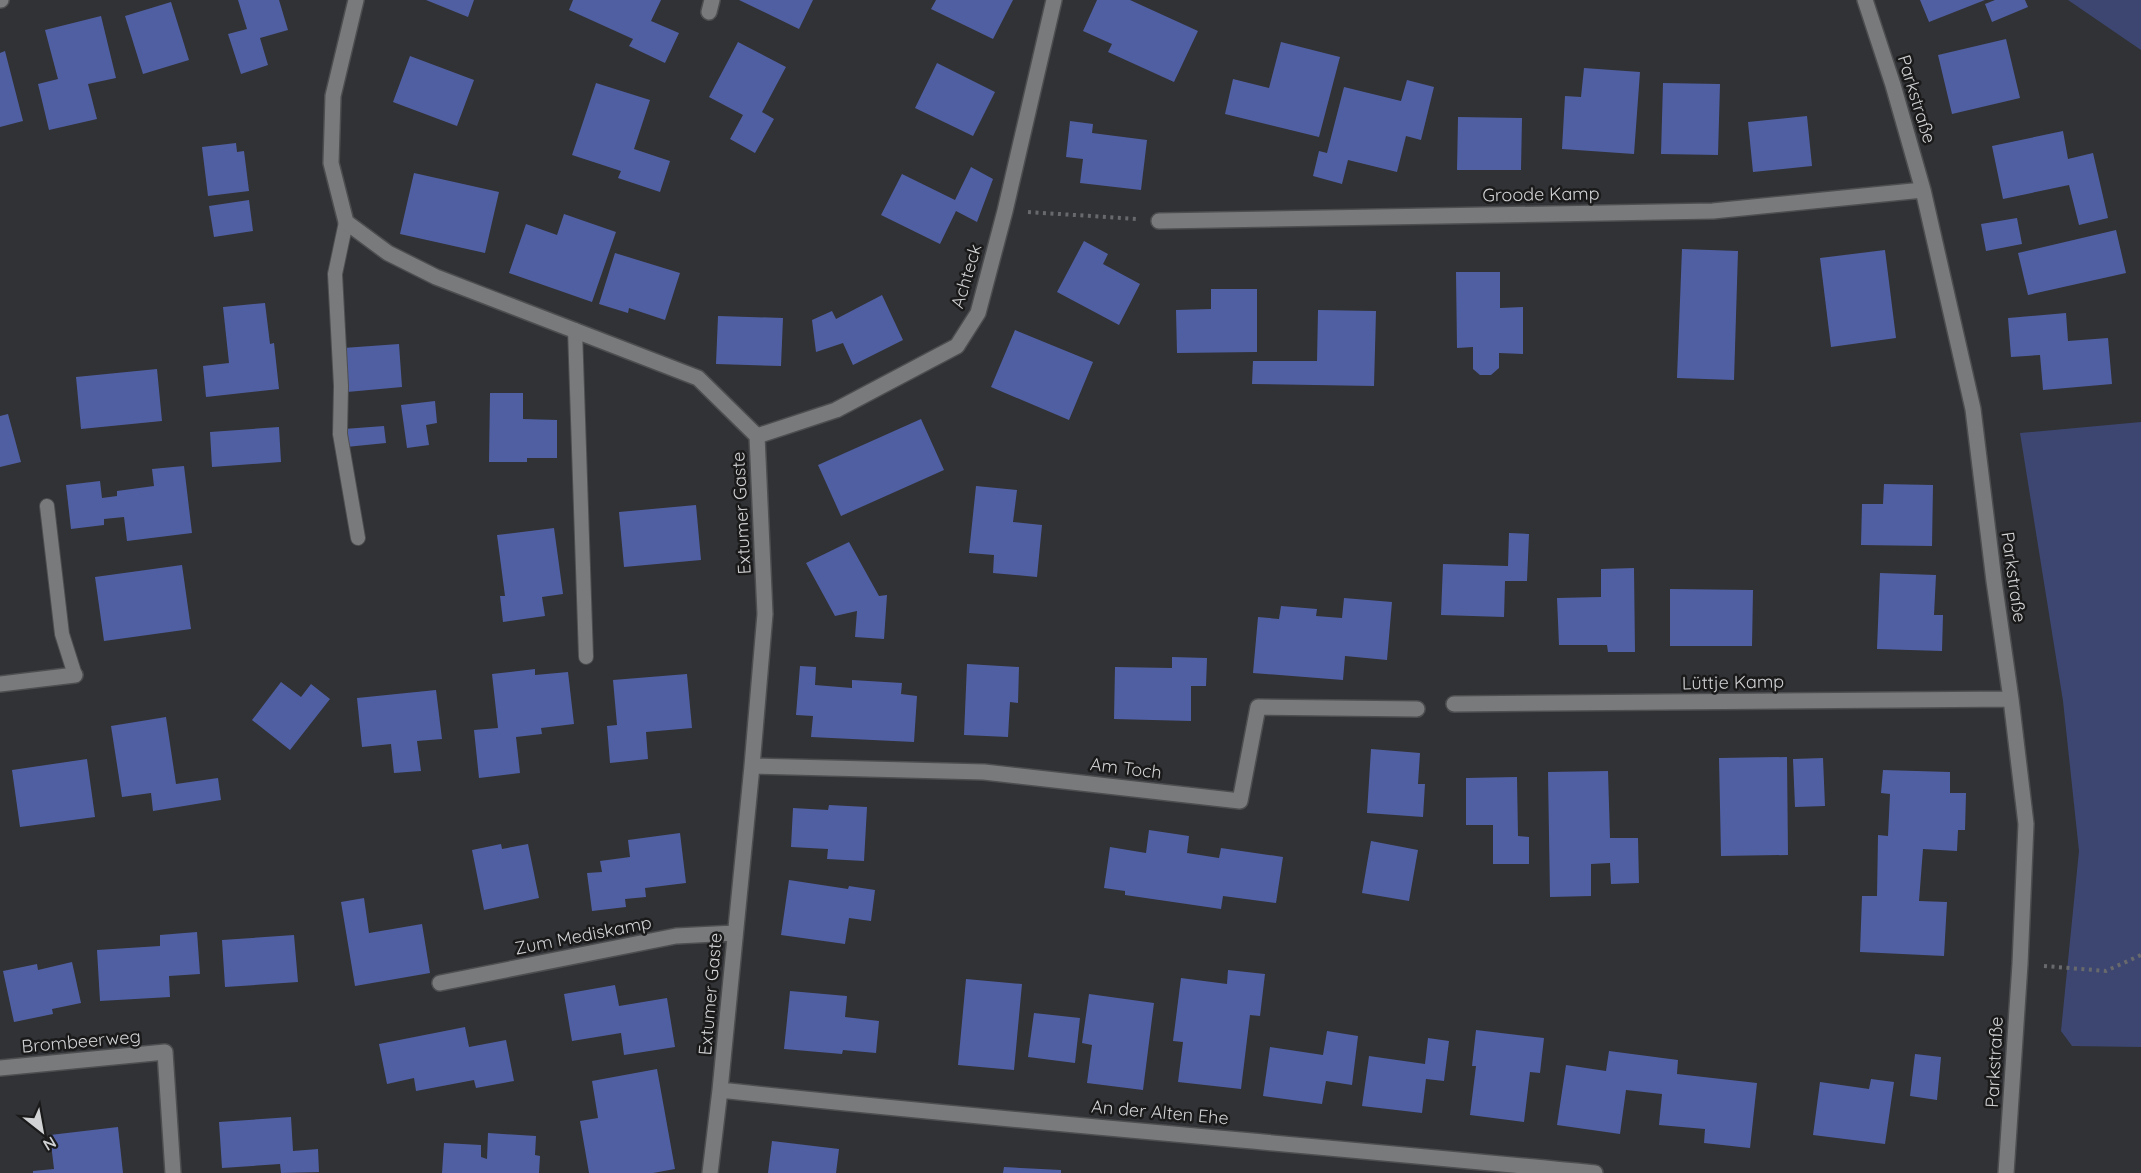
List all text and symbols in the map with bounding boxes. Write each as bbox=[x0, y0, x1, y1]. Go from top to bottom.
street label: Parkstraße bbox=[1893, 52, 1941, 146]
street label: Groode Kamp bbox=[1482, 181, 1600, 207]
street label: Achteck bbox=[945, 241, 987, 311]
street label: Extumer Gaste bbox=[726, 451, 756, 575]
street label: Parkstraße bbox=[1996, 530, 2032, 624]
street label: Lüttje Kamp bbox=[1682, 670, 1784, 694]
street label: Am Toch bbox=[1089, 752, 1163, 784]
street label: Zum Mediskamp bbox=[513, 910, 654, 960]
street label: Extumer Gaste bbox=[693, 932, 727, 1056]
street label: Parkstraße bbox=[1980, 1016, 2008, 1108]
street label: Brombeerweg bbox=[20, 1024, 142, 1058]
street label: An der Alten Ehe bbox=[1090, 1095, 1230, 1129]
north arrow bbox=[12, 1101, 72, 1161]
text: N bbox=[40, 1132, 60, 1155]

